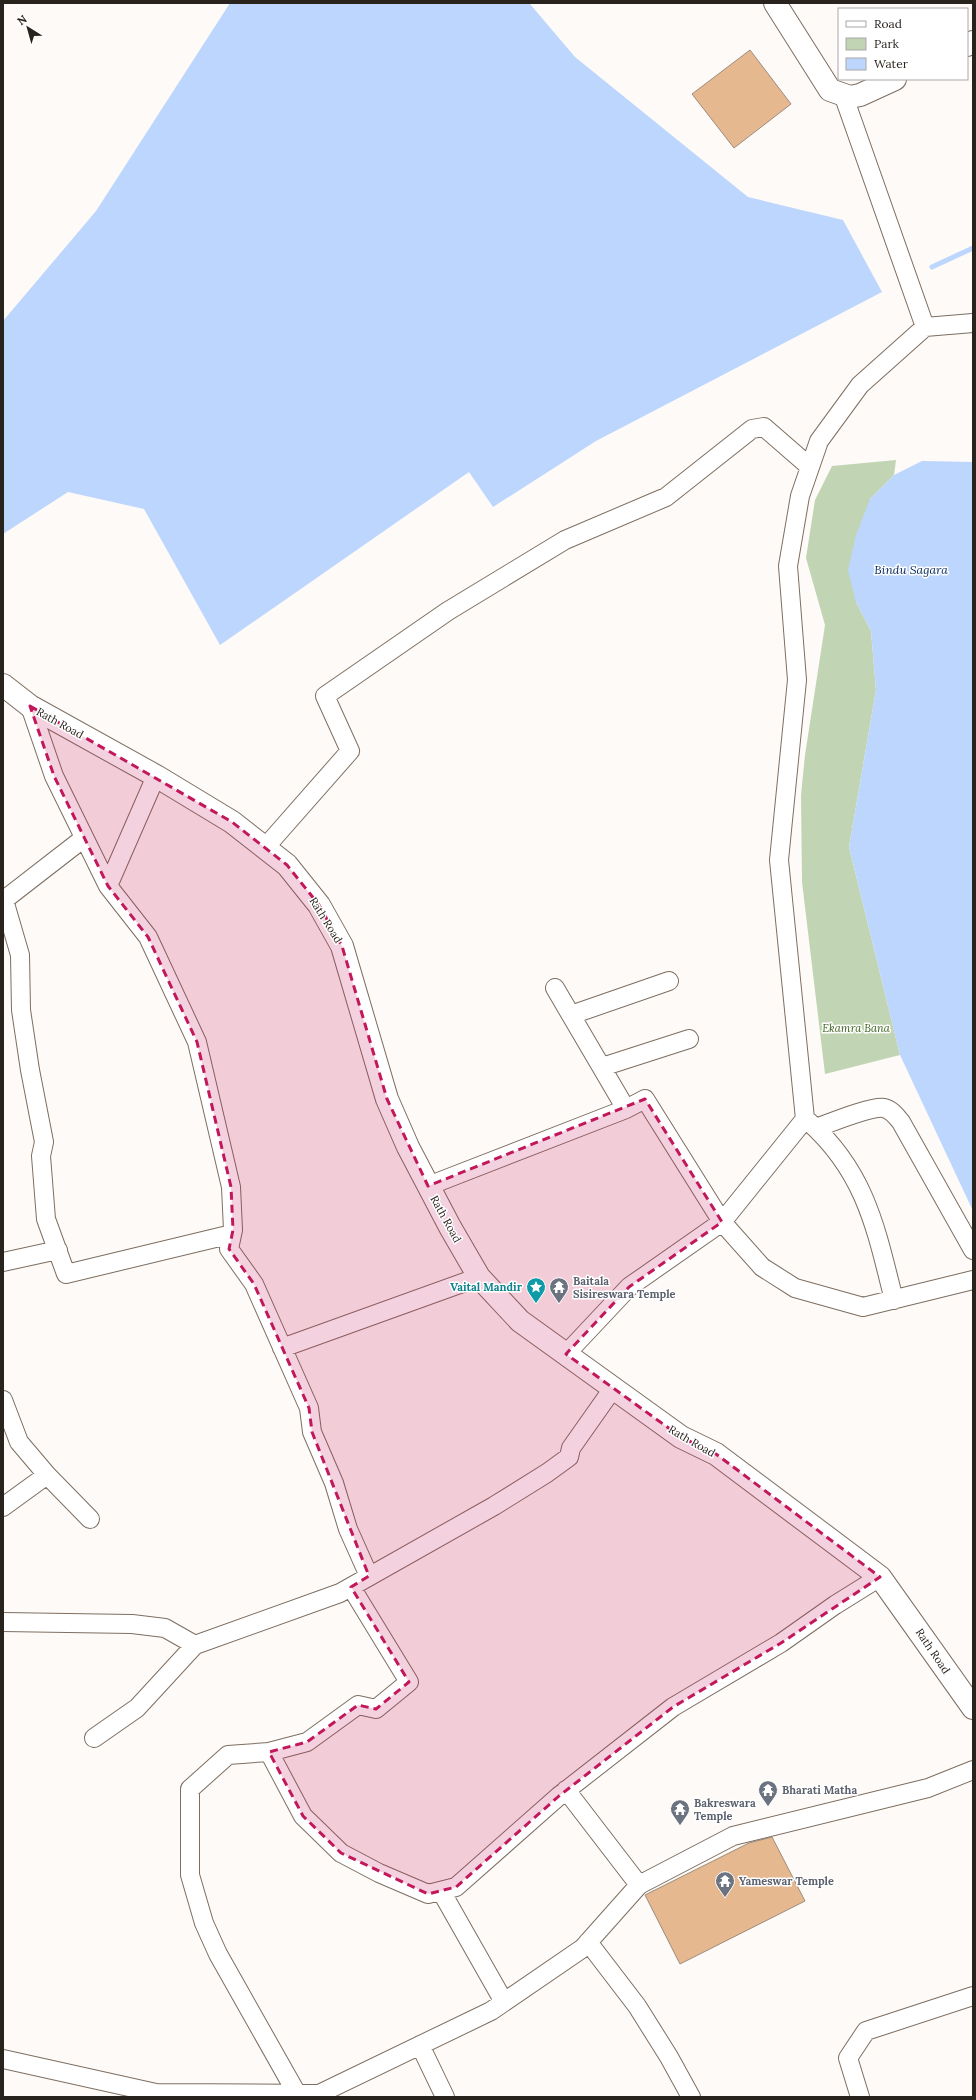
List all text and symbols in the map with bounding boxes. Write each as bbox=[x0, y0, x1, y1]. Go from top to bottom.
north arrow bbox=[8, 8, 48, 48]
legend bbox=[838, 8, 968, 80]
text: N bbox=[14, 12, 30, 28]
text: Road bbox=[874, 16, 902, 31]
text: Park bbox=[874, 36, 900, 51]
text: Water bbox=[874, 56, 909, 71]
water label: Bindu Sagara bbox=[874, 562, 948, 577]
street label: Rath Road bbox=[34, 704, 86, 742]
street label: Rath Road bbox=[306, 894, 346, 946]
park label: Ekamra Bana bbox=[822, 1021, 891, 1035]
street label: Rath Road bbox=[427, 1193, 465, 1245]
place label: Baitala Sisireswara Temple bbox=[573, 1274, 676, 1301]
place icon: Vaital Mandir bbox=[525, 1276, 547, 1304]
temple icon: Baitala Sisireswara Temple bbox=[548, 1276, 570, 1304]
place label: Vaital Mandir bbox=[450, 1280, 523, 1294]
street label: Rath Road bbox=[666, 1422, 718, 1460]
street label: Rath Road bbox=[913, 1626, 954, 1677]
temple icon: Bharati Matha bbox=[757, 1779, 779, 1807]
place label: Bharati Matha bbox=[782, 1783, 857, 1797]
place label: Bakreswara Temple bbox=[694, 1796, 756, 1823]
temple icon: Bakreswara Temple bbox=[669, 1798, 691, 1826]
temple icon: Yameswar Temple bbox=[714, 1870, 736, 1898]
place label: Yameswar Temple bbox=[739, 1874, 834, 1888]

